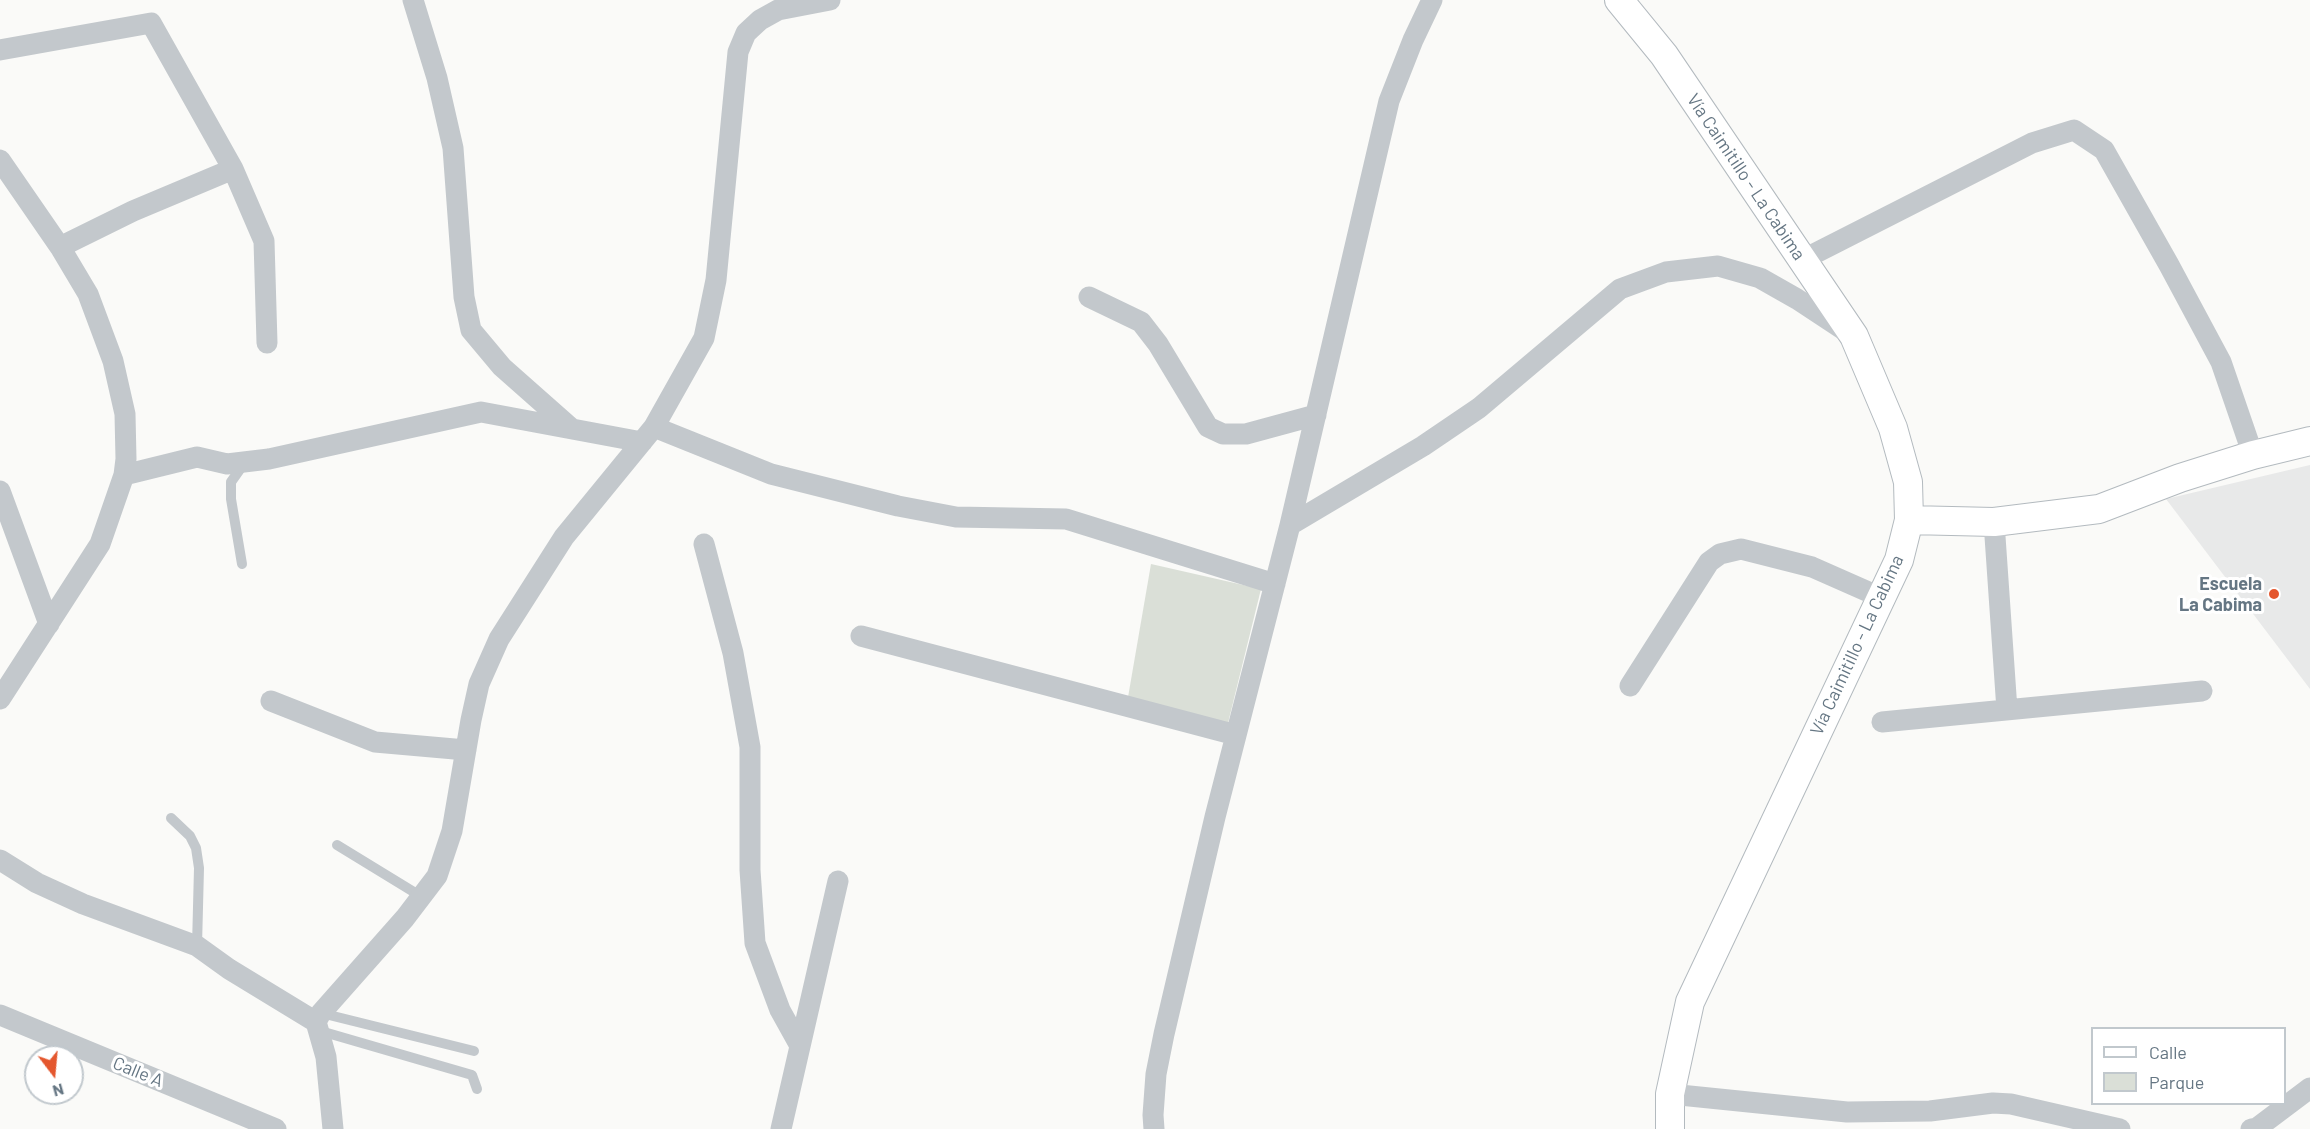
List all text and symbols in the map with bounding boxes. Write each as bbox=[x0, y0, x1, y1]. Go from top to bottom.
street label: Vía Caimitillo - La Cabima bbox=[1682, 90, 1810, 264]
street label: Vía Caimitillo - La Cabima bbox=[1806, 551, 1908, 739]
place label: Escuela La Cabima bbox=[2179, 573, 2262, 616]
marker: Escuela La Cabima bbox=[2267, 587, 2281, 601]
legend bbox=[2091, 1027, 2286, 1105]
text: Calle bbox=[2149, 1041, 2187, 1063]
north arrow bbox=[24, 1045, 84, 1105]
street label: Calle A bbox=[110, 1052, 166, 1092]
text: Parque bbox=[2149, 1071, 2204, 1093]
text: N bbox=[51, 1080, 66, 1101]

